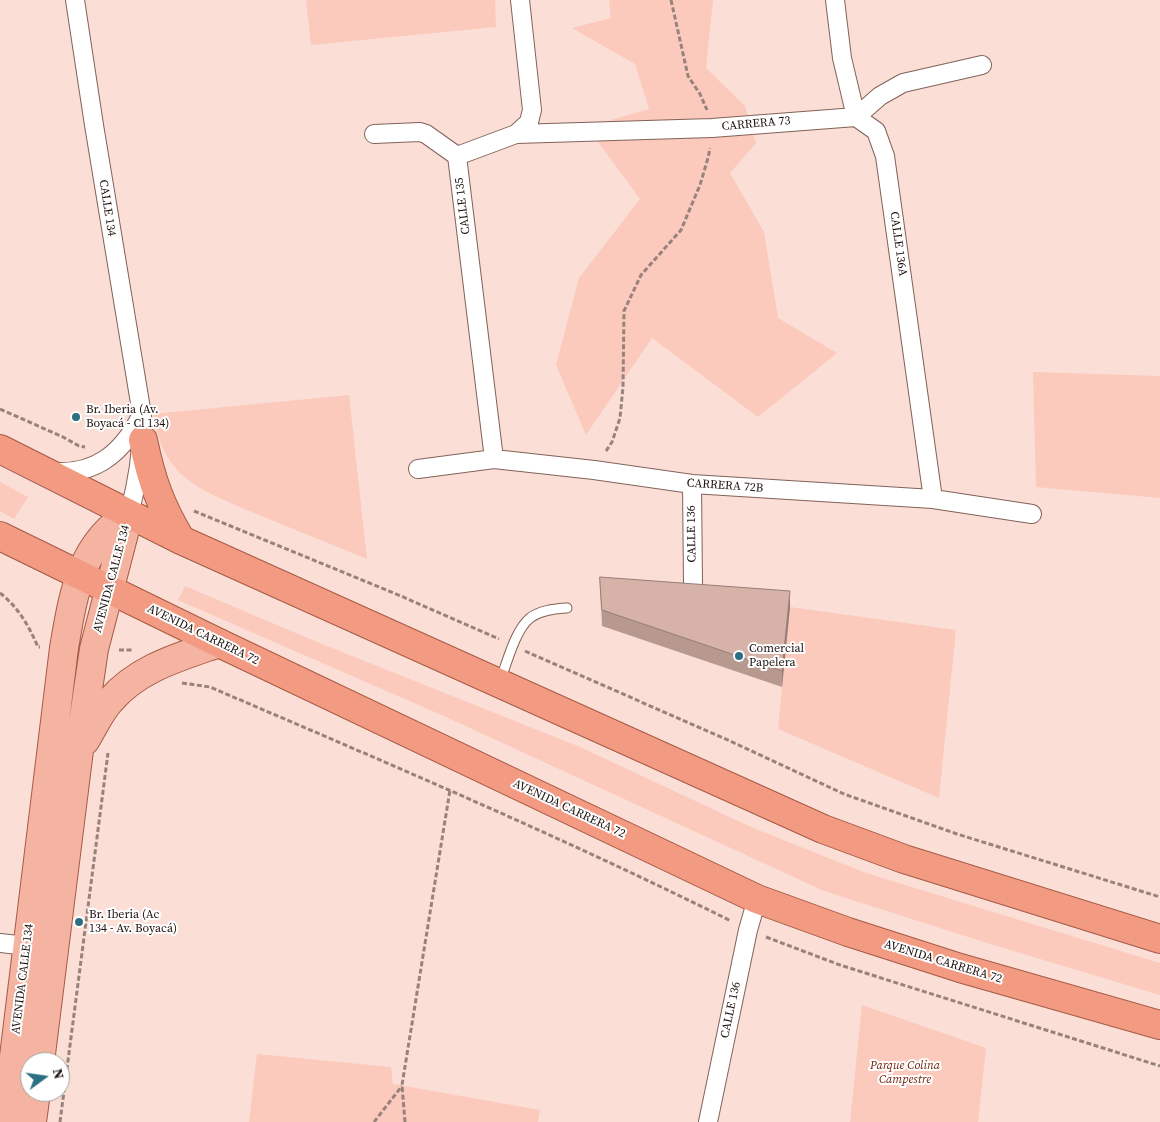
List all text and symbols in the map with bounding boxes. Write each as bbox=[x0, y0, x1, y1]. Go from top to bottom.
street label: CARRERA 73 bbox=[721, 114, 791, 134]
street label: CALLE 135 bbox=[452, 177, 474, 235]
street label: CALLE 134 bbox=[95, 179, 119, 237]
street label: CALLE 136A bbox=[886, 211, 910, 277]
place label: Br. Iberia (Av. Boyacá - Cl 134) bbox=[86, 403, 169, 431]
marker: Br. Iberia (Av. Boyacá - Cl 134) bbox=[70, 411, 82, 423]
street label: CARRERA 72B bbox=[686, 476, 764, 496]
street label: CALLE 136 bbox=[684, 505, 700, 563]
street label: AVENIDA CALLE 134 bbox=[91, 524, 133, 634]
street label: AVENIDA CARRERA 72 bbox=[145, 602, 261, 668]
place label: Comercial Papelera bbox=[749, 642, 804, 670]
marker: Comercial Papelera bbox=[733, 650, 745, 662]
street label: AVENIDA CARRERA 72 bbox=[510, 777, 628, 841]
place label: Br. Iberia (Ac 134 - Av. Boyacá) bbox=[89, 908, 177, 936]
marker: Br. Iberia (Ac 134 - Av. Boyacá) bbox=[73, 916, 85, 928]
street label: AVENIDA CALLE 134 bbox=[9, 923, 37, 1035]
street label: AVENIDA CARRERA 72 bbox=[882, 937, 1004, 987]
street label: CALLE 136 bbox=[718, 980, 744, 1040]
north arrow bbox=[20, 1052, 70, 1102]
park label: Parque Colina Campestre bbox=[870, 1059, 940, 1087]
text: N bbox=[48, 1066, 70, 1081]

